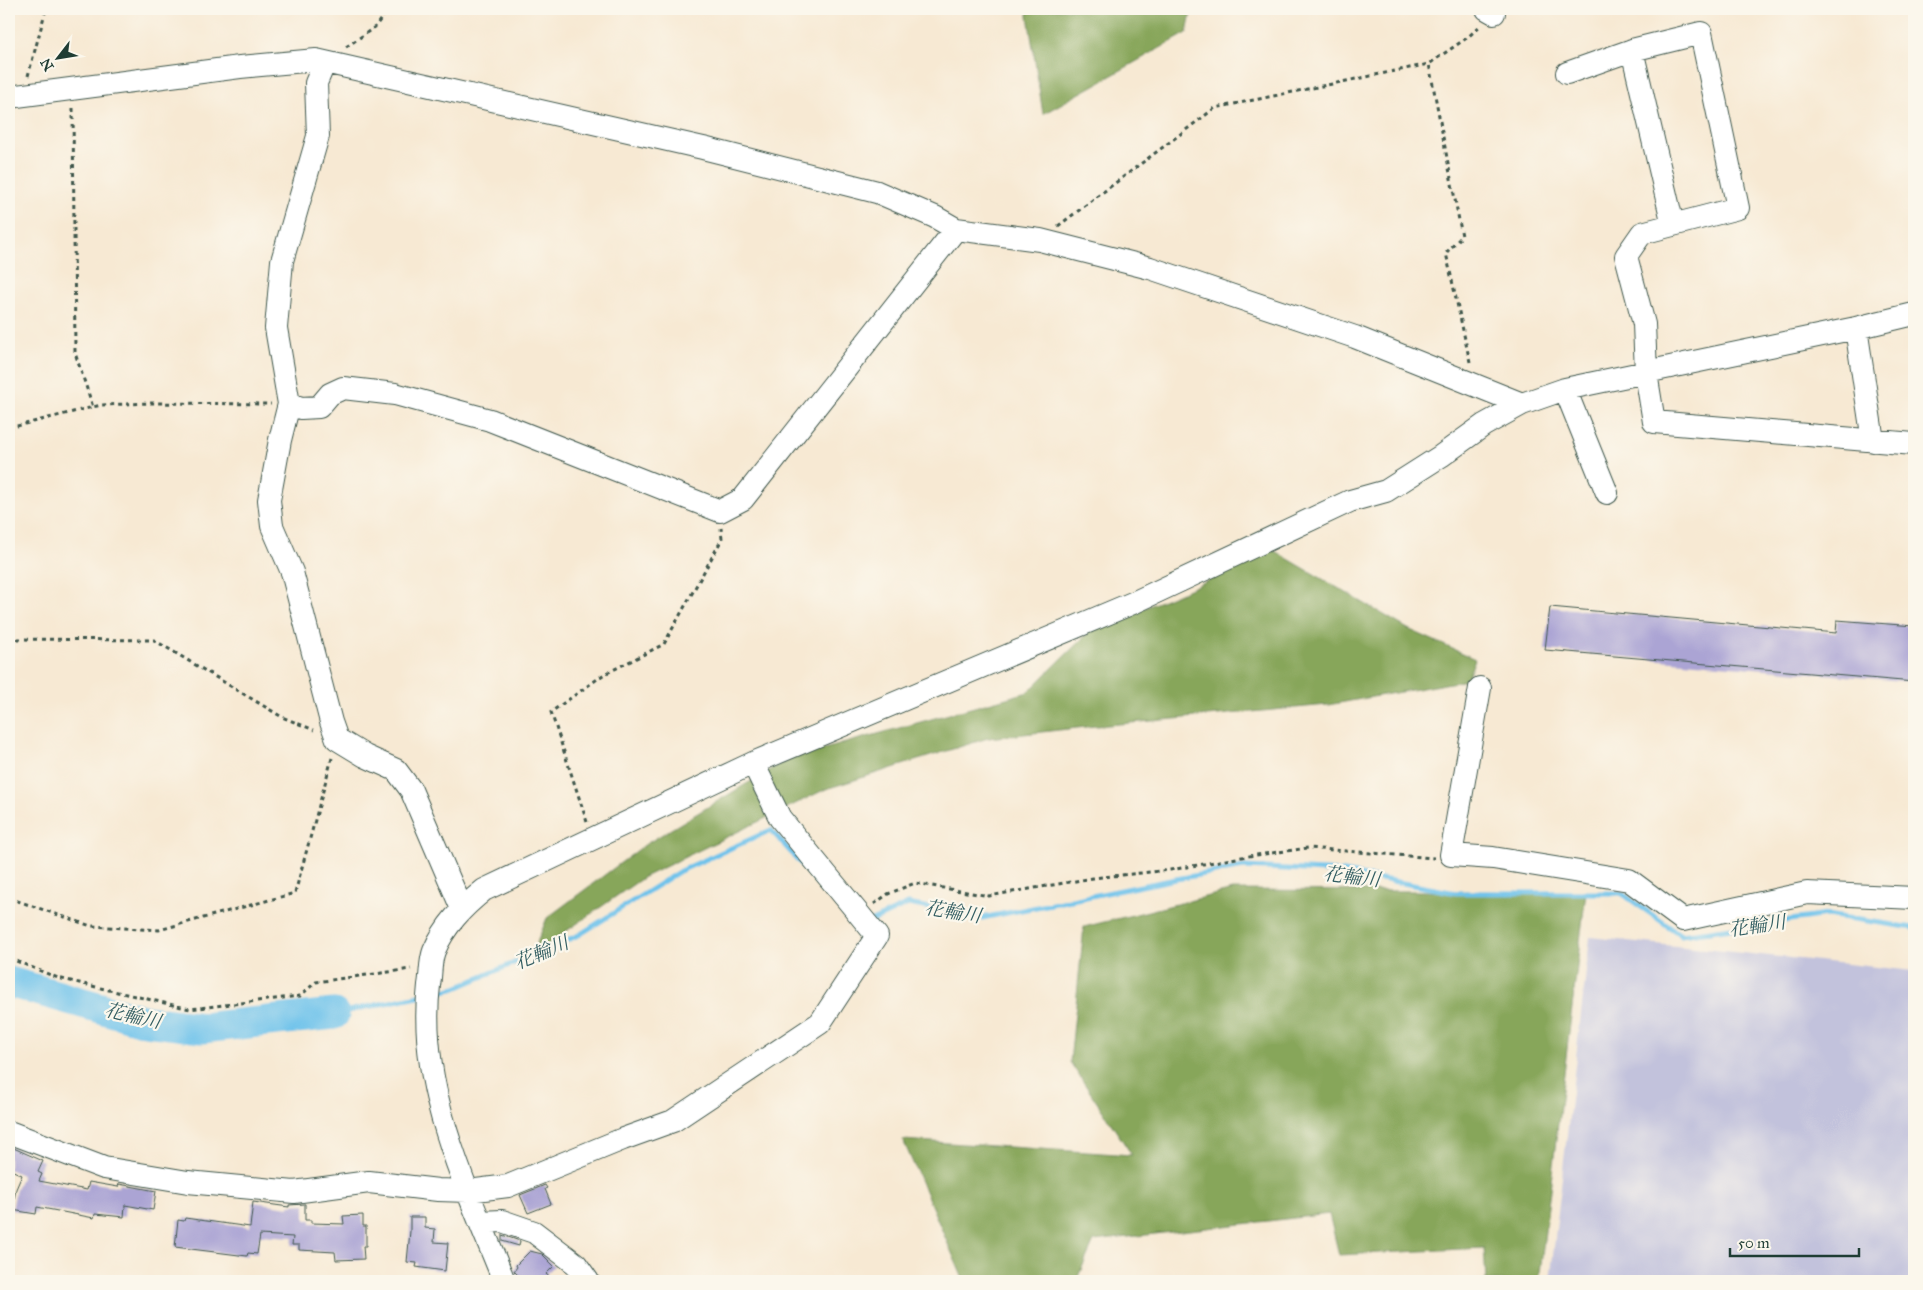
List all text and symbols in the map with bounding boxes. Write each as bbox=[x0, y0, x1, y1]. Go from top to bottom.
north arrow bbox=[32, 32, 82, 82]
text: N bbox=[37, 55, 58, 74]
water label: 花輪川 bbox=[1322, 862, 1384, 892]
water label: 花輪川 bbox=[923, 896, 985, 928]
water label: 花輪川 bbox=[1727, 910, 1789, 941]
water label: 花輪川 bbox=[510, 930, 574, 974]
water label: 花輪川 bbox=[103, 998, 165, 1034]
scale bar bbox=[1730, 1225, 1859, 1257]
text: 50 m bbox=[1738, 1234, 1770, 1252]

